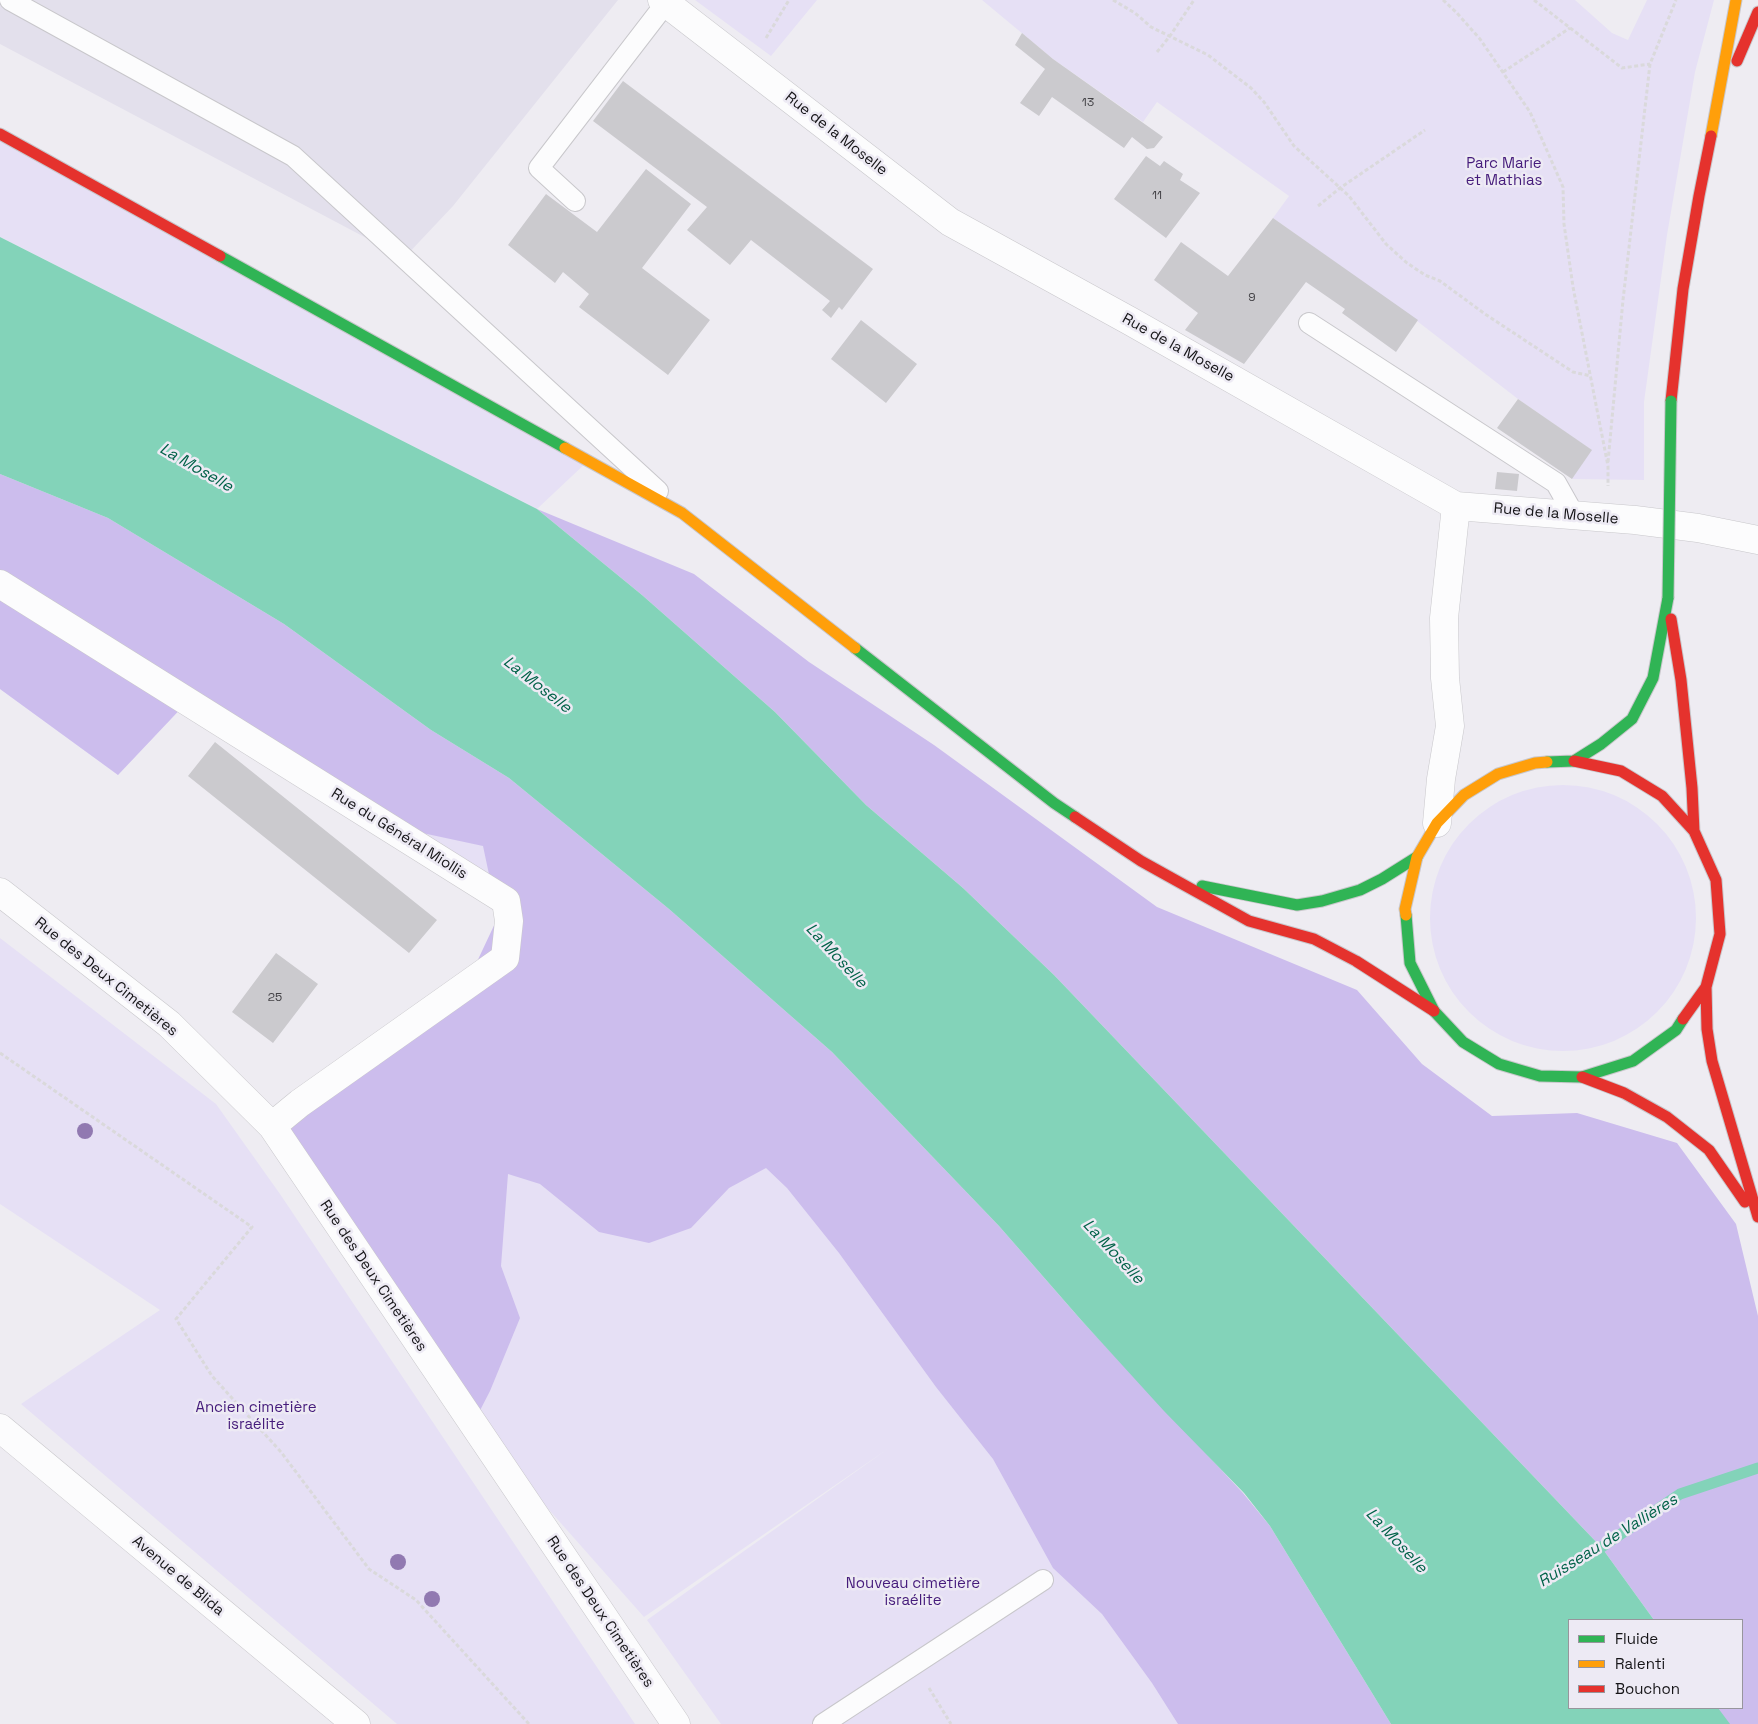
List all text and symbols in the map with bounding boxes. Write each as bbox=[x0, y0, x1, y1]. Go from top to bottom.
street label: Rue de la Moselle bbox=[781, 88, 891, 180]
house number: 13 bbox=[1082, 96, 1094, 110]
park label: Parc Marie et Mathias bbox=[1466, 155, 1542, 190]
house number: 11 bbox=[1152, 189, 1162, 203]
house number: 9 bbox=[1248, 291, 1256, 305]
street label: Rue de la Moselle bbox=[1119, 310, 1237, 386]
water label: La Moselle bbox=[156, 439, 236, 497]
street label: Rue de la Moselle bbox=[1493, 500, 1619, 528]
water label: La Moselle bbox=[499, 653, 575, 717]
street label: Rue du Général Miollis bbox=[328, 785, 470, 883]
street label: Rue des Deux Cimetières bbox=[31, 914, 181, 1040]
water label: La Moselle bbox=[801, 920, 871, 992]
house number: 25 bbox=[268, 991, 282, 1005]
street label: Rue des Deux Cimetières bbox=[316, 1197, 430, 1355]
water label: La Moselle bbox=[1078, 1216, 1148, 1288]
park label: Ancien cimetière israélite bbox=[195, 1399, 317, 1434]
water label: Ruisseau de Vallières bbox=[1535, 1490, 1681, 1592]
water label: La Moselle bbox=[1361, 1505, 1431, 1577]
street label: Avenue de Blida bbox=[128, 1532, 228, 1620]
street label: Rue des Deux Cimetières bbox=[543, 1533, 657, 1691]
park label: Nouveau cimetière israélite bbox=[846, 1575, 980, 1610]
legend bbox=[1568, 1619, 1743, 1709]
text: Fluide bbox=[1615, 1629, 1658, 1648]
text: Ralenti bbox=[1615, 1654, 1665, 1673]
text: Bouchon bbox=[1615, 1679, 1680, 1698]

